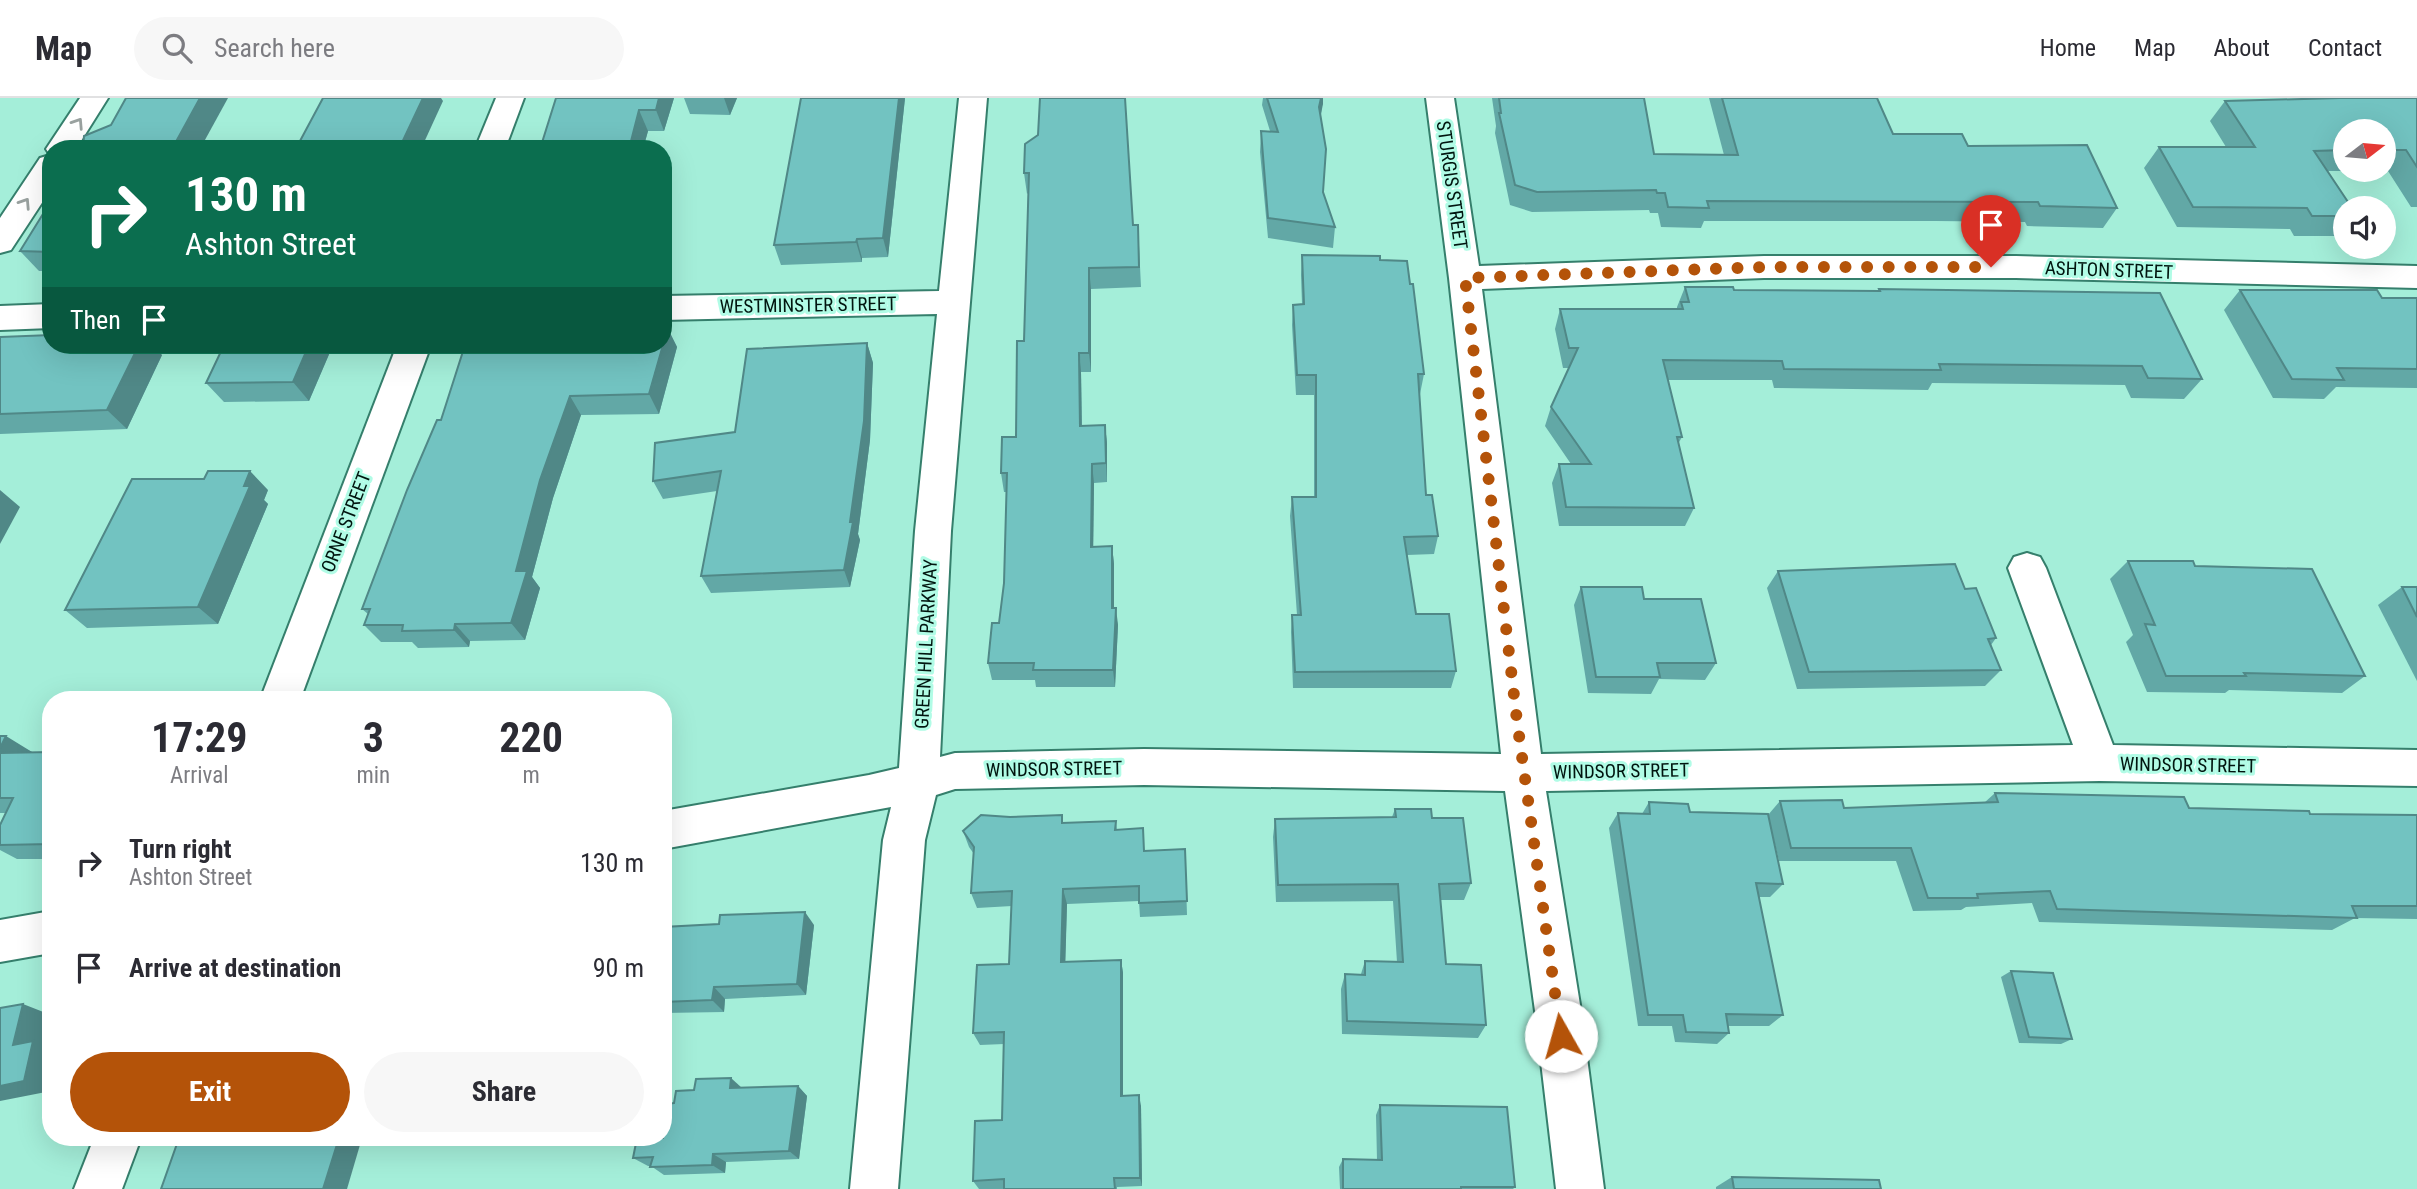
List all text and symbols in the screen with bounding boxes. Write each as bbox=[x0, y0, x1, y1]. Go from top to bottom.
search box bbox=[134, 17, 624, 80]
text: Map bbox=[35, 29, 92, 68]
icon: search bbox=[158, 29, 196, 67]
text: Search here bbox=[214, 33, 335, 63]
text: Home bbox=[2040, 34, 2096, 62]
text: Map bbox=[2134, 34, 2176, 62]
text: About bbox=[2214, 34, 2270, 62]
text: Contact bbox=[2308, 34, 2382, 62]
one-way arrow bbox=[69, 118, 82, 131]
street label: STURGIS STREET bbox=[1432, 119, 1472, 251]
north arrow bbox=[2333, 119, 2396, 182]
map controls bbox=[2333, 119, 2396, 259]
text: 130 m bbox=[185, 166, 307, 223]
icon: right bbox=[70, 168, 161, 259]
pin bbox=[1961, 195, 2021, 267]
button: sound bbox=[2333, 196, 2396, 259]
one-way arrow bbox=[17, 198, 30, 211]
icon: arrive bbox=[1972, 206, 2010, 244]
text: Ashton Street bbox=[185, 225, 357, 263]
street label: ASHTON STREET bbox=[2044, 256, 2174, 284]
street label: WESTMINSTER STREET bbox=[719, 292, 897, 318]
icon: arrive bbox=[135, 301, 173, 339]
text: Then bbox=[70, 305, 121, 335]
street label: ORNE STREET bbox=[316, 468, 376, 576]
street label: GREEN HILL PARKWAY bbox=[910, 558, 942, 730]
text: 17:29 bbox=[151, 713, 247, 762]
text: 3 bbox=[363, 713, 384, 762]
text: 220 bbox=[499, 713, 563, 762]
street label: WINDSOR STREET bbox=[2120, 752, 2256, 778]
street label: WINDSOR STREET bbox=[986, 756, 1122, 782]
street label: WINDSOR STREET bbox=[1553, 758, 1689, 784]
text: Arrival bbox=[170, 762, 228, 789]
text: min bbox=[356, 762, 390, 789]
text: m bbox=[522, 762, 540, 789]
text: Turn right bbox=[129, 834, 231, 864]
icon: right bbox=[70, 844, 108, 882]
text: 130 m bbox=[580, 848, 644, 878]
text: Ashton Street bbox=[129, 864, 252, 891]
icon: arrive bbox=[70, 949, 108, 987]
text: Arrive at destination bbox=[129, 953, 341, 983]
text: 90 m bbox=[593, 953, 644, 983]
position arrow bbox=[1524, 999, 1598, 1073]
button: Exit bbox=[70, 1052, 350, 1132]
button: Share bbox=[364, 1052, 644, 1132]

